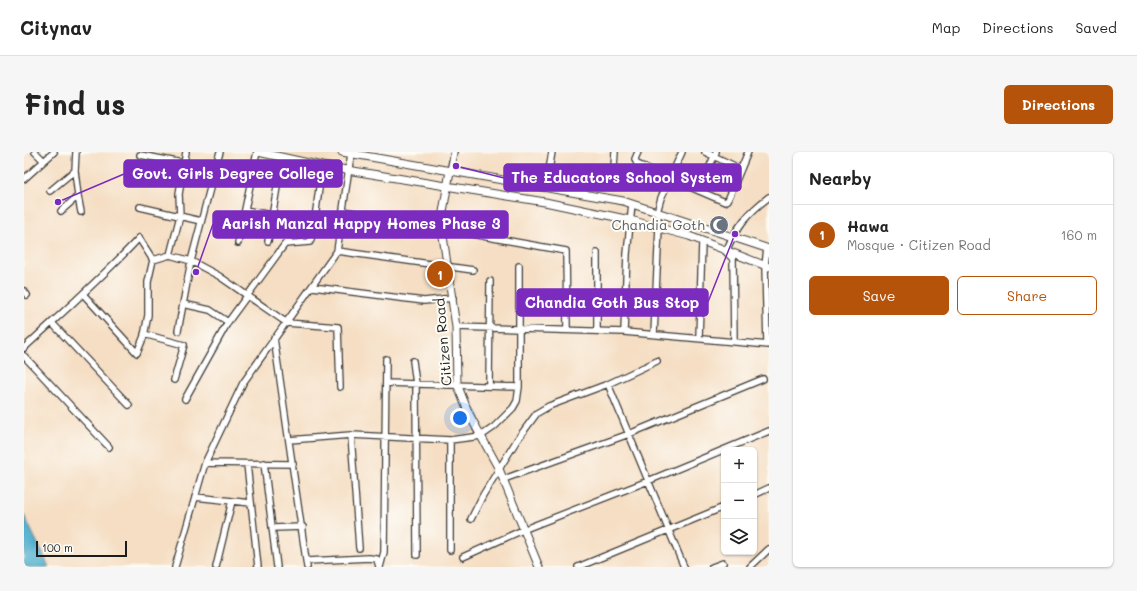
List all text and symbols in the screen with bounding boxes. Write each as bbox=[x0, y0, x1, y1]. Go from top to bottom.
text: Citynav bbox=[20, 15, 92, 40]
text: Map bbox=[932, 18, 960, 37]
text: Directions bbox=[982, 18, 1053, 37]
text: Saved bbox=[1075, 18, 1117, 37]
button: Directions bbox=[1004, 85, 1113, 124]
text: Find us bbox=[24, 86, 125, 122]
callout: Govt. Girls Degree College bbox=[124, 160, 342, 187]
text: Govt. Girls Degree College bbox=[132, 163, 334, 183]
callout: The Educators School System bbox=[504, 164, 741, 191]
text: The Educators School System bbox=[511, 167, 733, 187]
text: Nearby bbox=[809, 167, 871, 189]
callout: Aarish Manzal Happy Homes Phase 3 bbox=[213, 211, 508, 238]
text: Aarish Manzal Happy Homes Phase 3 bbox=[221, 213, 501, 233]
mosque icon: Chandia Goth bbox=[708, 214, 730, 236]
place label: Chandia Goth bbox=[612, 215, 705, 234]
text: Hawa bbox=[847, 216, 889, 236]
text: 1 bbox=[819, 226, 825, 243]
text: 160 m bbox=[1061, 226, 1097, 243]
text: Mosque · Citizen Road bbox=[847, 236, 991, 253]
pin: 1 bbox=[427, 259, 453, 289]
button: Save bbox=[809, 276, 949, 315]
button: Share bbox=[957, 276, 1097, 315]
callout: Chandia Goth Bus Stop bbox=[517, 289, 708, 316]
text: Chandia Goth Bus Stop bbox=[525, 292, 699, 312]
street label: Citizen Road bbox=[429, 297, 456, 387]
your location bbox=[450, 408, 470, 428]
map controls bbox=[721, 447, 757, 555]
button: + bbox=[721, 447, 757, 483]
button: − bbox=[721, 483, 757, 519]
button: layers bbox=[721, 519, 757, 555]
scale bar bbox=[36, 539, 127, 558]
text: 100 m bbox=[42, 540, 73, 555]

